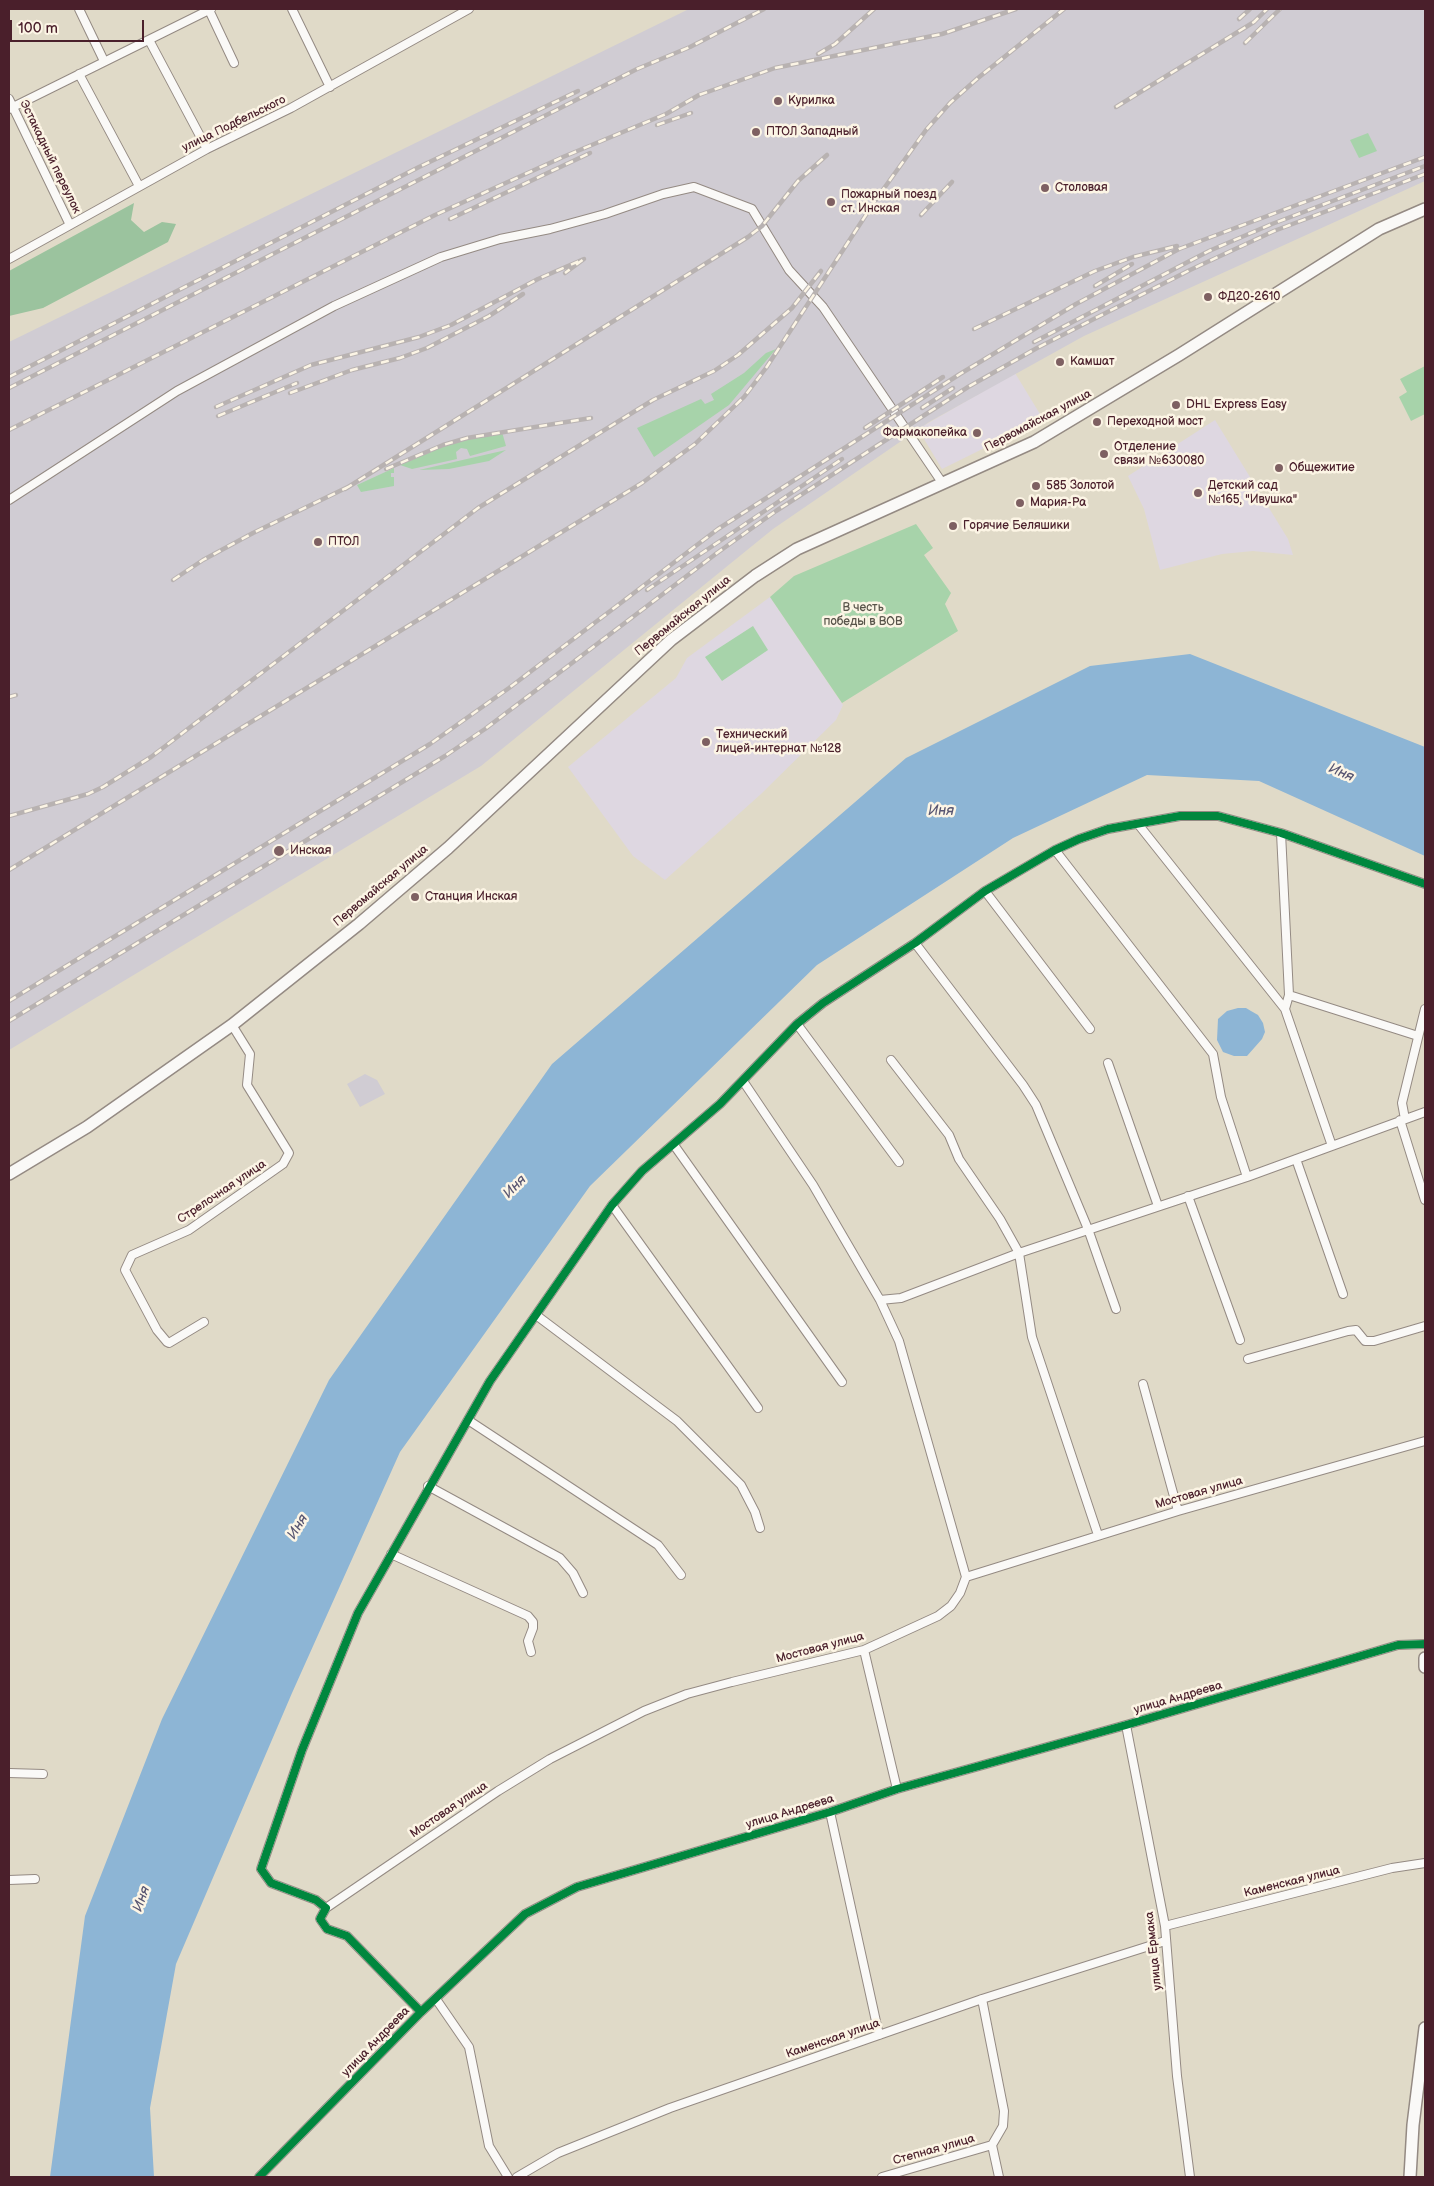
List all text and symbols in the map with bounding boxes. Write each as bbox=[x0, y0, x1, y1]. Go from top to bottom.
scale bar bbox=[12, 10, 146, 42]
text: 100 m bbox=[18, 19, 58, 38]
street label: улица Подбельского bbox=[180, 93, 288, 155]
place label: Курилка bbox=[788, 94, 835, 108]
marker: Курилка bbox=[772, 95, 784, 107]
street label: Эстакадный переулок bbox=[16, 98, 84, 216]
place label: ПТОЛ Западный bbox=[766, 125, 858, 139]
marker: ПТОЛ Западный bbox=[750, 126, 762, 138]
place label: Столовая bbox=[1055, 181, 1108, 195]
marker: Столовая bbox=[1039, 182, 1051, 194]
place label: Пожарный поезд ст. Инская bbox=[841, 188, 937, 216]
marker: Пожарный поезд ст. Инская bbox=[825, 196, 837, 208]
place label: ФД20-2610 bbox=[1218, 290, 1280, 304]
marker: ФД20-2610 bbox=[1202, 291, 1214, 303]
place label: Камшат bbox=[1070, 355, 1115, 369]
marker: Камшат bbox=[1054, 356, 1066, 368]
street label: Первомайская улица bbox=[982, 387, 1094, 455]
place label: DHL Express Easy bbox=[1186, 398, 1287, 412]
marker: DHL Express Easy bbox=[1170, 399, 1182, 411]
place label: Переходной мост bbox=[1107, 415, 1203, 429]
marker: Переходной мост bbox=[1091, 416, 1103, 428]
place label: Фармакопейка bbox=[883, 426, 967, 440]
marker: Фармакопейка bbox=[971, 427, 983, 439]
place label: Отделение связи №630080 bbox=[1114, 440, 1204, 468]
marker: Отделение связи №630080 bbox=[1098, 448, 1110, 460]
place label: Общежитие bbox=[1289, 461, 1355, 475]
marker: Общежитие bbox=[1273, 462, 1285, 474]
place label: 585 Золотой bbox=[1046, 479, 1114, 493]
place label: Детский сад №165, "Ивушка" bbox=[1208, 479, 1297, 507]
marker: 585 Золотой bbox=[1030, 480, 1042, 492]
marker: Детский сад №165, "Ивушка" bbox=[1192, 487, 1204, 499]
place label: Мария-Ра bbox=[1030, 496, 1086, 510]
marker: Мария-Ра bbox=[1014, 497, 1026, 509]
place label: Горячие Беляшики bbox=[963, 519, 1070, 533]
marker: Горячие Беляшики bbox=[947, 520, 959, 532]
place label: ПТОЛ bbox=[328, 535, 359, 549]
marker: ПТОЛ bbox=[312, 536, 324, 548]
street label: Первомайская улица bbox=[632, 573, 734, 659]
park label: В честь победы в ВОВ bbox=[823, 601, 903, 629]
place label: Технический лицей-интернат №128 bbox=[716, 728, 841, 756]
marker: Технический лицей-интернат №128 bbox=[700, 736, 712, 748]
water label: Иня bbox=[1326, 760, 1356, 786]
water label: Иня bbox=[928, 803, 954, 819]
street label: Первомайская улица bbox=[331, 842, 431, 930]
marker: Инская bbox=[272, 844, 286, 858]
place label: Инская bbox=[290, 844, 331, 858]
place label: Станция Инская bbox=[425, 890, 518, 904]
marker: Станция Инская bbox=[409, 891, 421, 903]
street label: Стрелочная улица bbox=[175, 1157, 269, 1227]
water label: Иня bbox=[500, 1172, 530, 1202]
street label: Мостовая улица bbox=[1154, 1474, 1244, 1512]
water label: Иня bbox=[284, 1512, 312, 1542]
street label: Мостовая улица bbox=[775, 1629, 865, 1667]
street label: улица Андреева bbox=[1132, 1678, 1224, 1718]
street label: Мостовая улица bbox=[408, 1779, 490, 1841]
street label: улица Андреева bbox=[744, 1792, 836, 1832]
street label: Каменская улица bbox=[1242, 1863, 1342, 1901]
water label: Иня bbox=[130, 1884, 154, 1914]
street label: улица Ермака bbox=[1143, 1911, 1165, 1991]
street label: улица Андреева bbox=[339, 2004, 413, 2080]
street label: Каменская улица bbox=[784, 2016, 882, 2062]
street label: Степная улица bbox=[891, 2131, 977, 2169]

